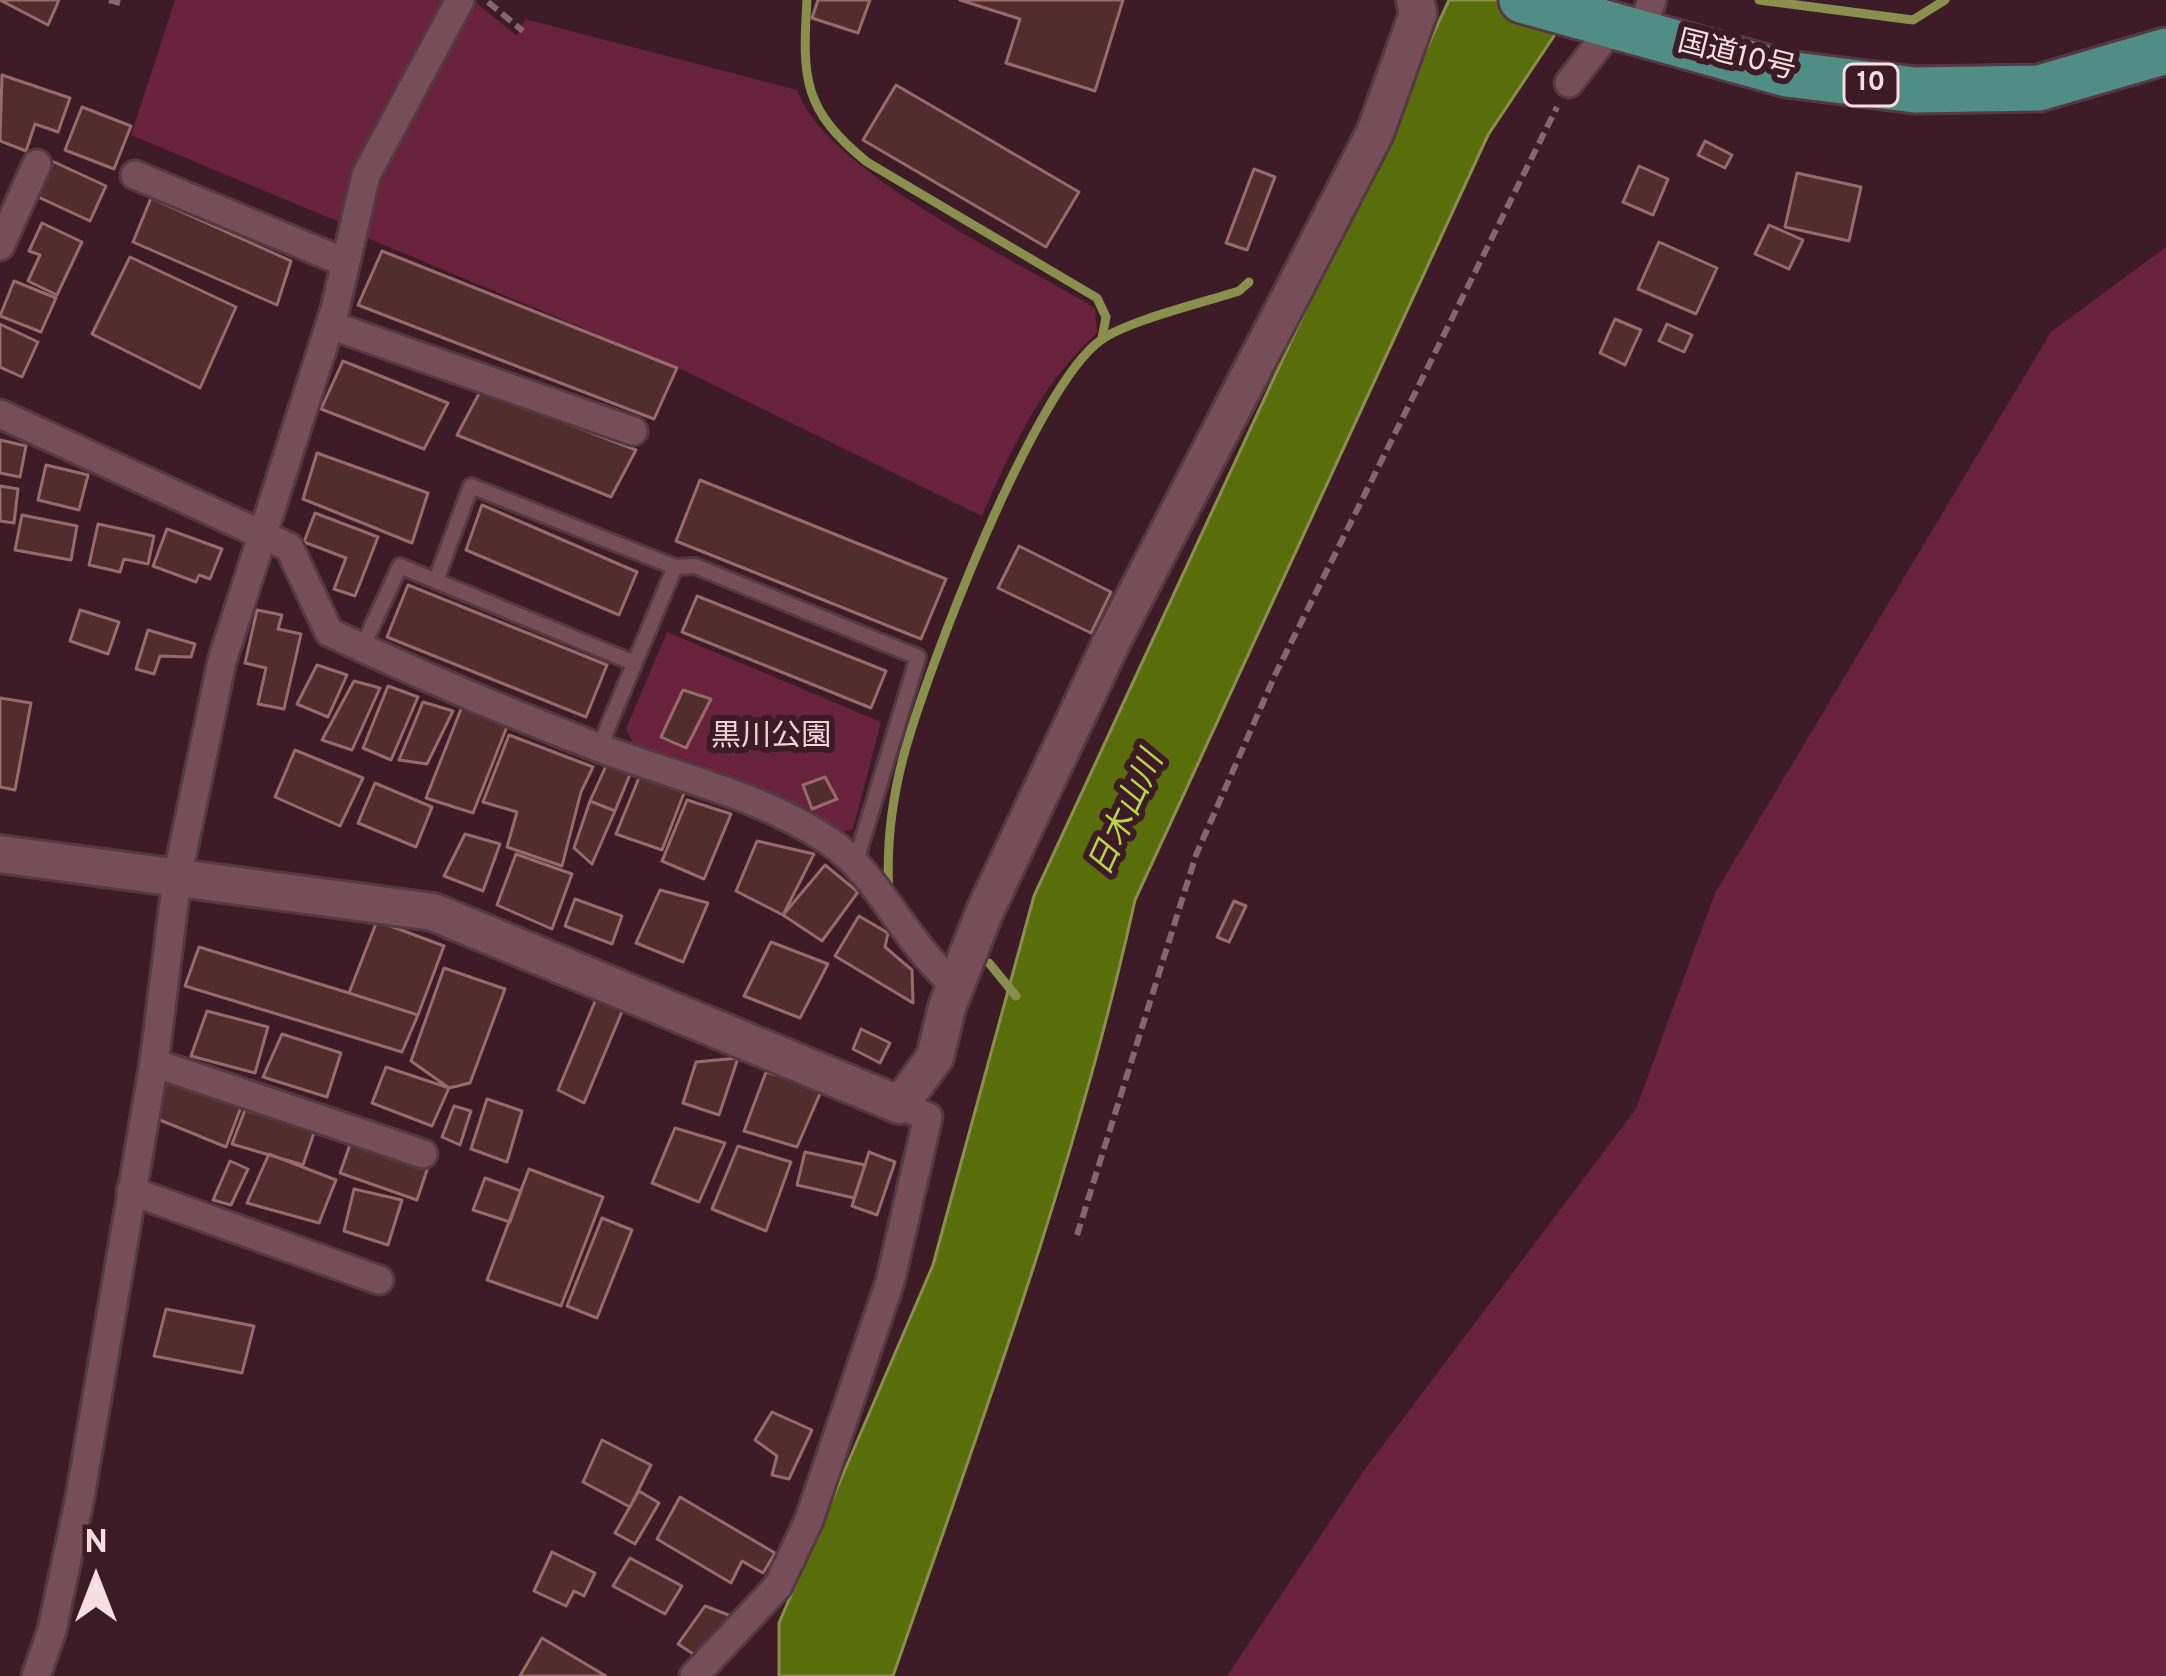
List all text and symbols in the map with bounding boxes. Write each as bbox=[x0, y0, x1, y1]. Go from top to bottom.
street label: 国道10号 bbox=[1673, 26, 1799, 90]
road number: 10 bbox=[1844, 64, 1898, 106]
park label: 黒川公園 bbox=[711, 721, 831, 757]
water label: 日木山川 bbox=[1083, 747, 1175, 883]
north arrow bbox=[36, 1520, 156, 1640]
text: N bbox=[84, 1523, 108, 1565]

